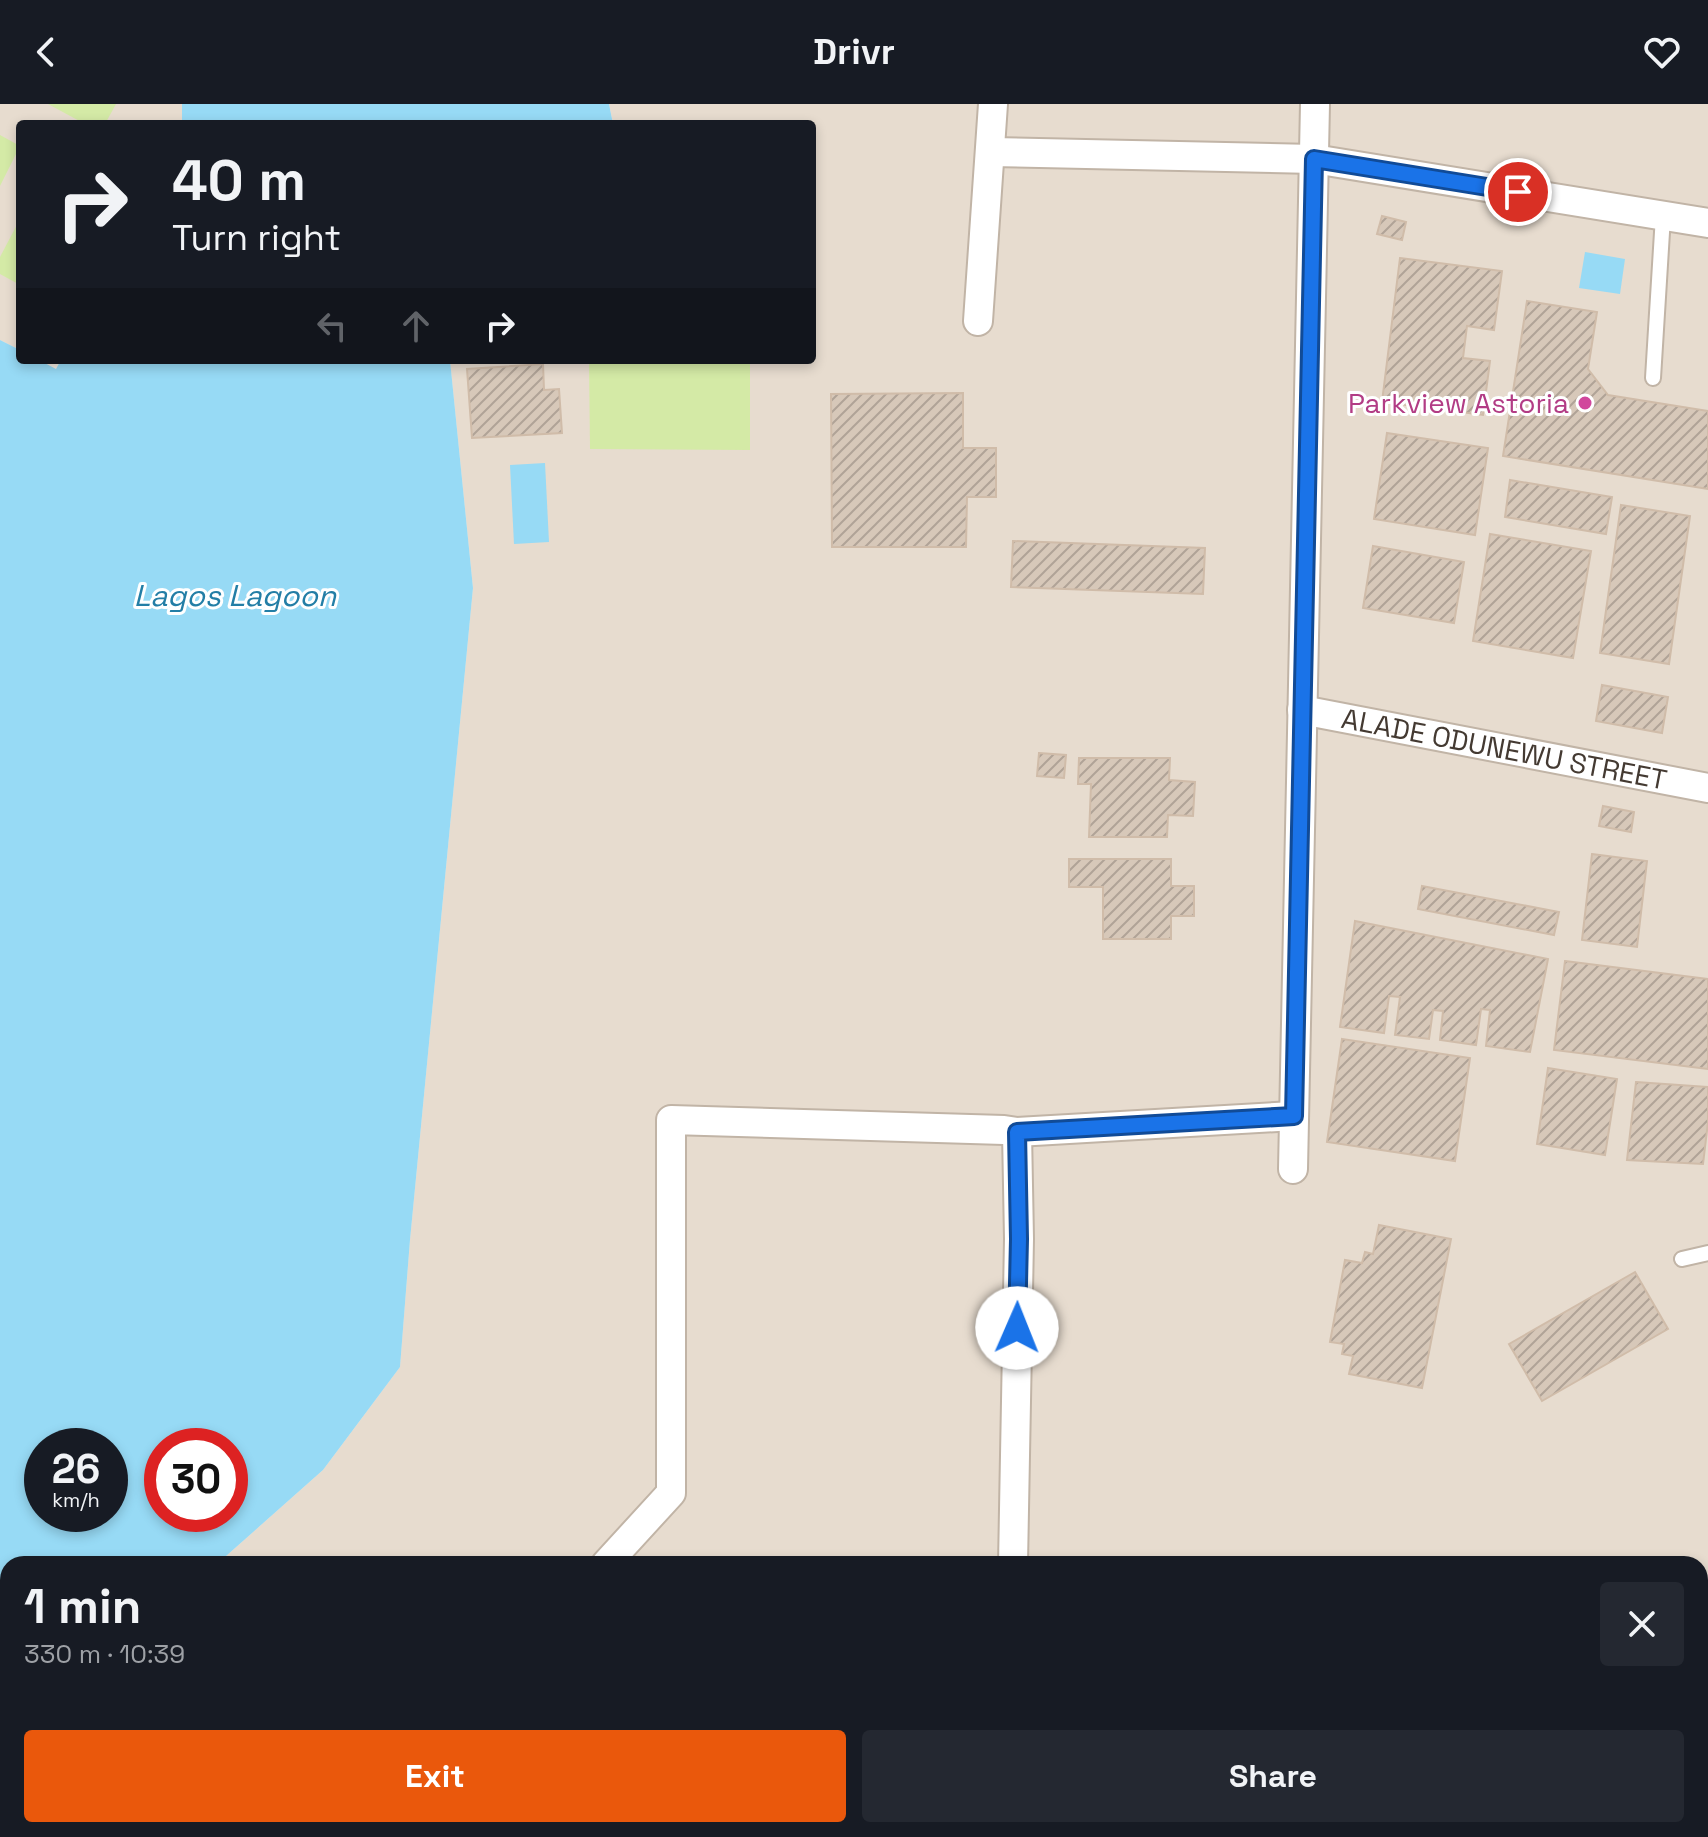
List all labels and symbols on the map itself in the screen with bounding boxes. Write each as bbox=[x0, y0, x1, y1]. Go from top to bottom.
pin bbox=[1484, 158, 1552, 226]
place label: Parkview Astoria bbox=[1348, 385, 1569, 421]
marker: Parkview Astoria bbox=[1576, 394, 1594, 412]
water label: Lagos Lagoon bbox=[134, 576, 337, 615]
street label: ALADE ODUNEWU STREET bbox=[1339, 700, 1670, 798]
position arrow bbox=[975, 1286, 1059, 1370]
speed limit sign: 30 bbox=[144, 1428, 248, 1532]

